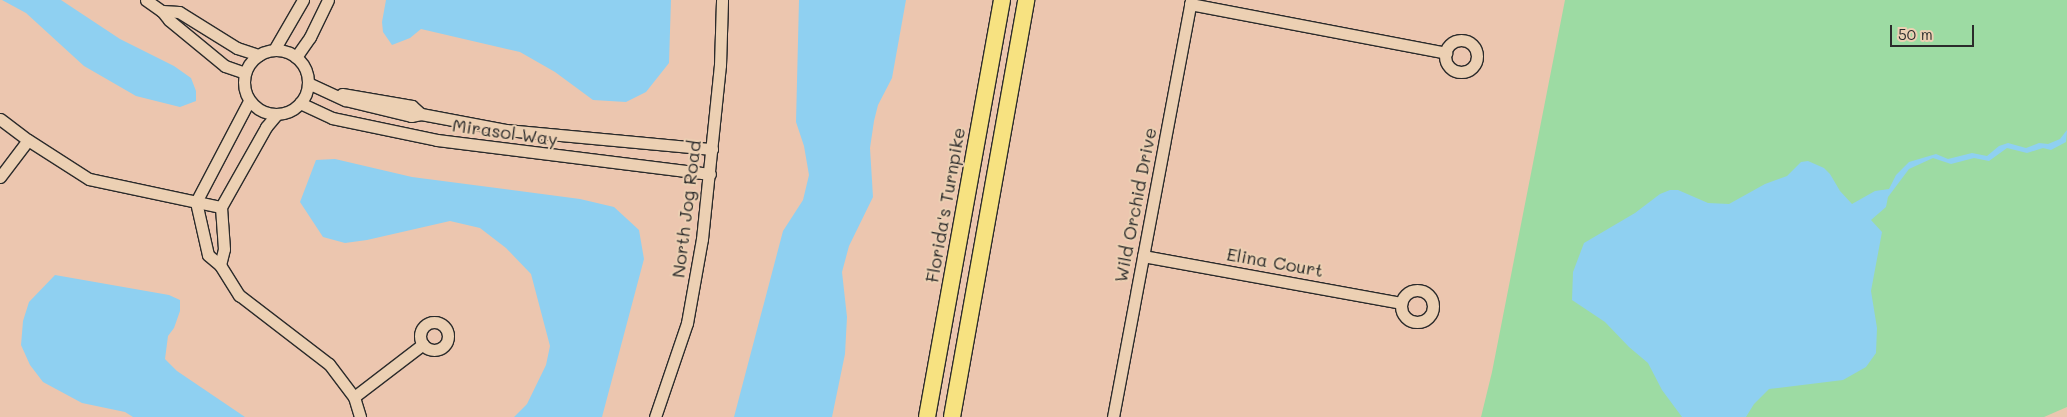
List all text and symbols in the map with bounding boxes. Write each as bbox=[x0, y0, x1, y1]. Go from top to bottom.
scale bar bbox=[1892, 15, 1976, 47]
text: 50 m bbox=[1898, 24, 1933, 44]
street label: Mirasol Way bbox=[451, 114, 559, 150]
street label: Florida's Turnpike bbox=[921, 126, 969, 284]
street label: Wild Orchid Drive bbox=[1109, 126, 1161, 284]
street label: North Jog Road bbox=[667, 139, 705, 279]
street label: Elina Court bbox=[1225, 243, 1325, 281]

